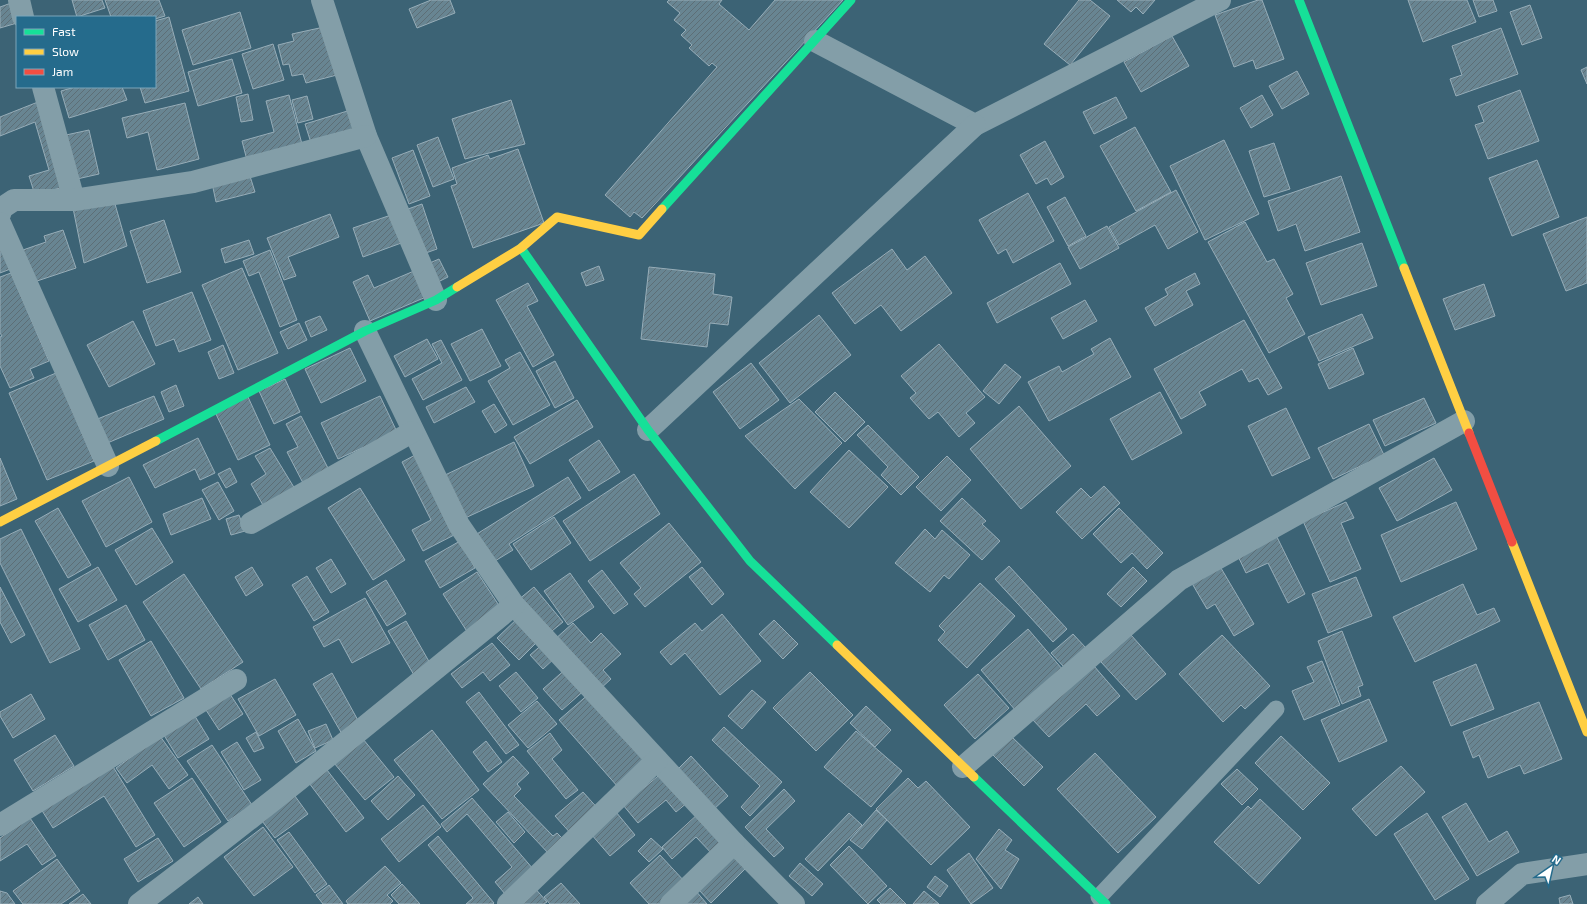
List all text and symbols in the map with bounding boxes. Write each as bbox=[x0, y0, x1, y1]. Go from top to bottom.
legend bbox=[16, 16, 156, 88]
text: Fast bbox=[52, 24, 76, 38]
text: Slow bbox=[52, 44, 79, 58]
text: Jam bbox=[52, 64, 73, 78]
north arrow bbox=[1531, 848, 1571, 888]
text: N bbox=[1550, 852, 1564, 867]

